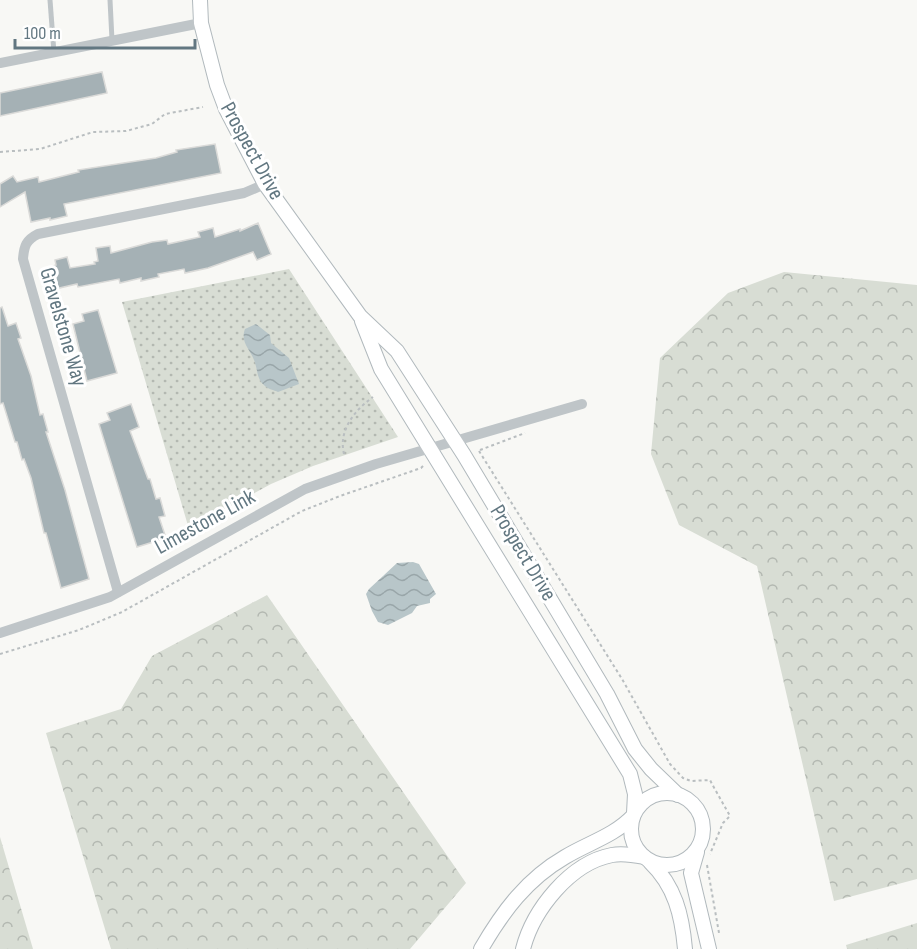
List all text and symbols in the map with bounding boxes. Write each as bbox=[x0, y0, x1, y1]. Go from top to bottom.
scale bar bbox=[15, 12, 195, 50]
text: 100 m bbox=[24, 23, 61, 44]
street label: Prospect Drive bbox=[214, 97, 290, 205]
street label: Gravelstone Way bbox=[33, 264, 93, 390]
street label: Limestone Link bbox=[150, 483, 260, 561]
street label: Prospect Drive bbox=[484, 500, 562, 606]

